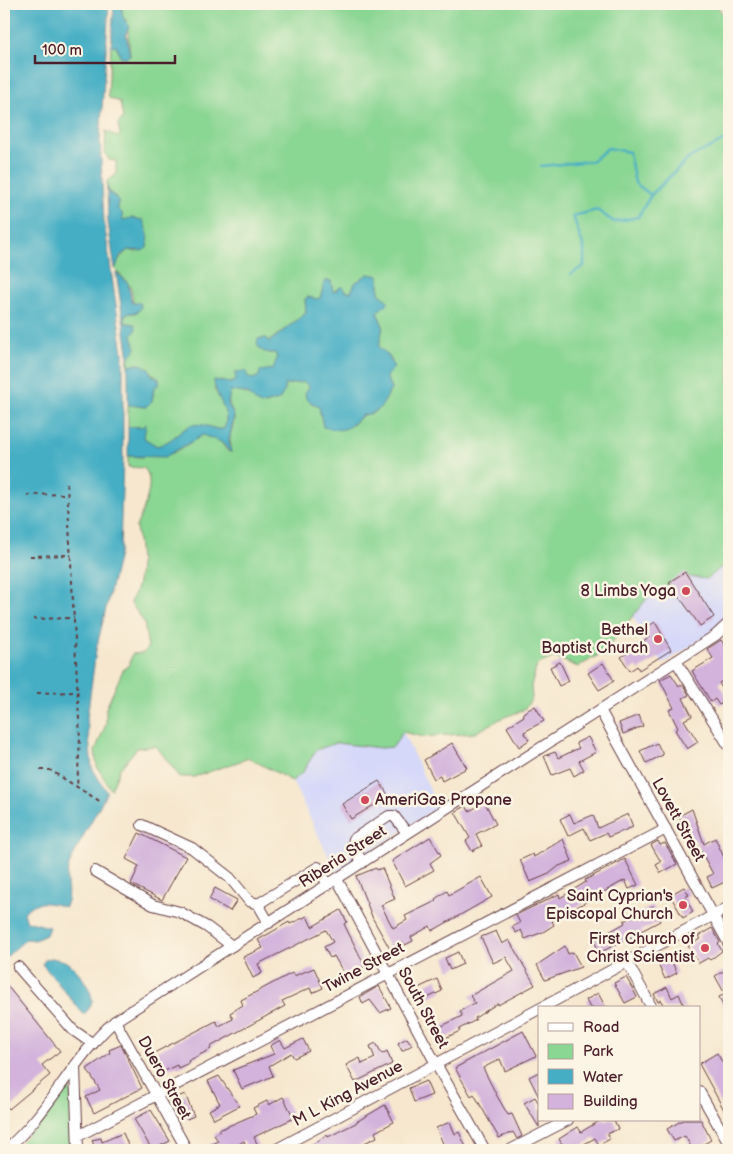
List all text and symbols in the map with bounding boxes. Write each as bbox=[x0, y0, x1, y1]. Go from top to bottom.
scale bar bbox=[35, 32, 175, 64]
text: 100 m bbox=[42, 41, 82, 60]
place label: 8 Limbs Yoga bbox=[580, 582, 676, 601]
marker: 8 Limbs Yoga bbox=[680, 585, 692, 597]
place label: Bethel Baptist Church bbox=[541, 621, 648, 658]
marker: Bethel Baptist Church bbox=[652, 633, 664, 645]
street label: Lovett Street bbox=[647, 775, 709, 865]
place label: AmeriGas Propane bbox=[375, 791, 512, 810]
marker: AmeriGas Propane bbox=[359, 794, 371, 806]
street label: Riberia Street bbox=[296, 822, 390, 892]
place label: Saint Cyprian's Episcopal Church bbox=[546, 887, 673, 924]
marker: Saint Cyprian's Episcopal Church bbox=[677, 899, 689, 911]
place label: First Church of Christ Scientist bbox=[586, 930, 695, 967]
street label: Twine Street bbox=[320, 939, 408, 997]
marker: First Church of Christ Scientist bbox=[699, 942, 711, 954]
street label: South Street bbox=[394, 964, 452, 1052]
legend bbox=[538, 1006, 700, 1122]
text: Road bbox=[583, 1018, 619, 1037]
street label: Duero Street bbox=[133, 1033, 195, 1123]
text: Park bbox=[583, 1042, 614, 1061]
street label: M L King Avenue bbox=[290, 1057, 407, 1131]
text: Water bbox=[583, 1068, 623, 1087]
text: Building bbox=[583, 1092, 638, 1111]

